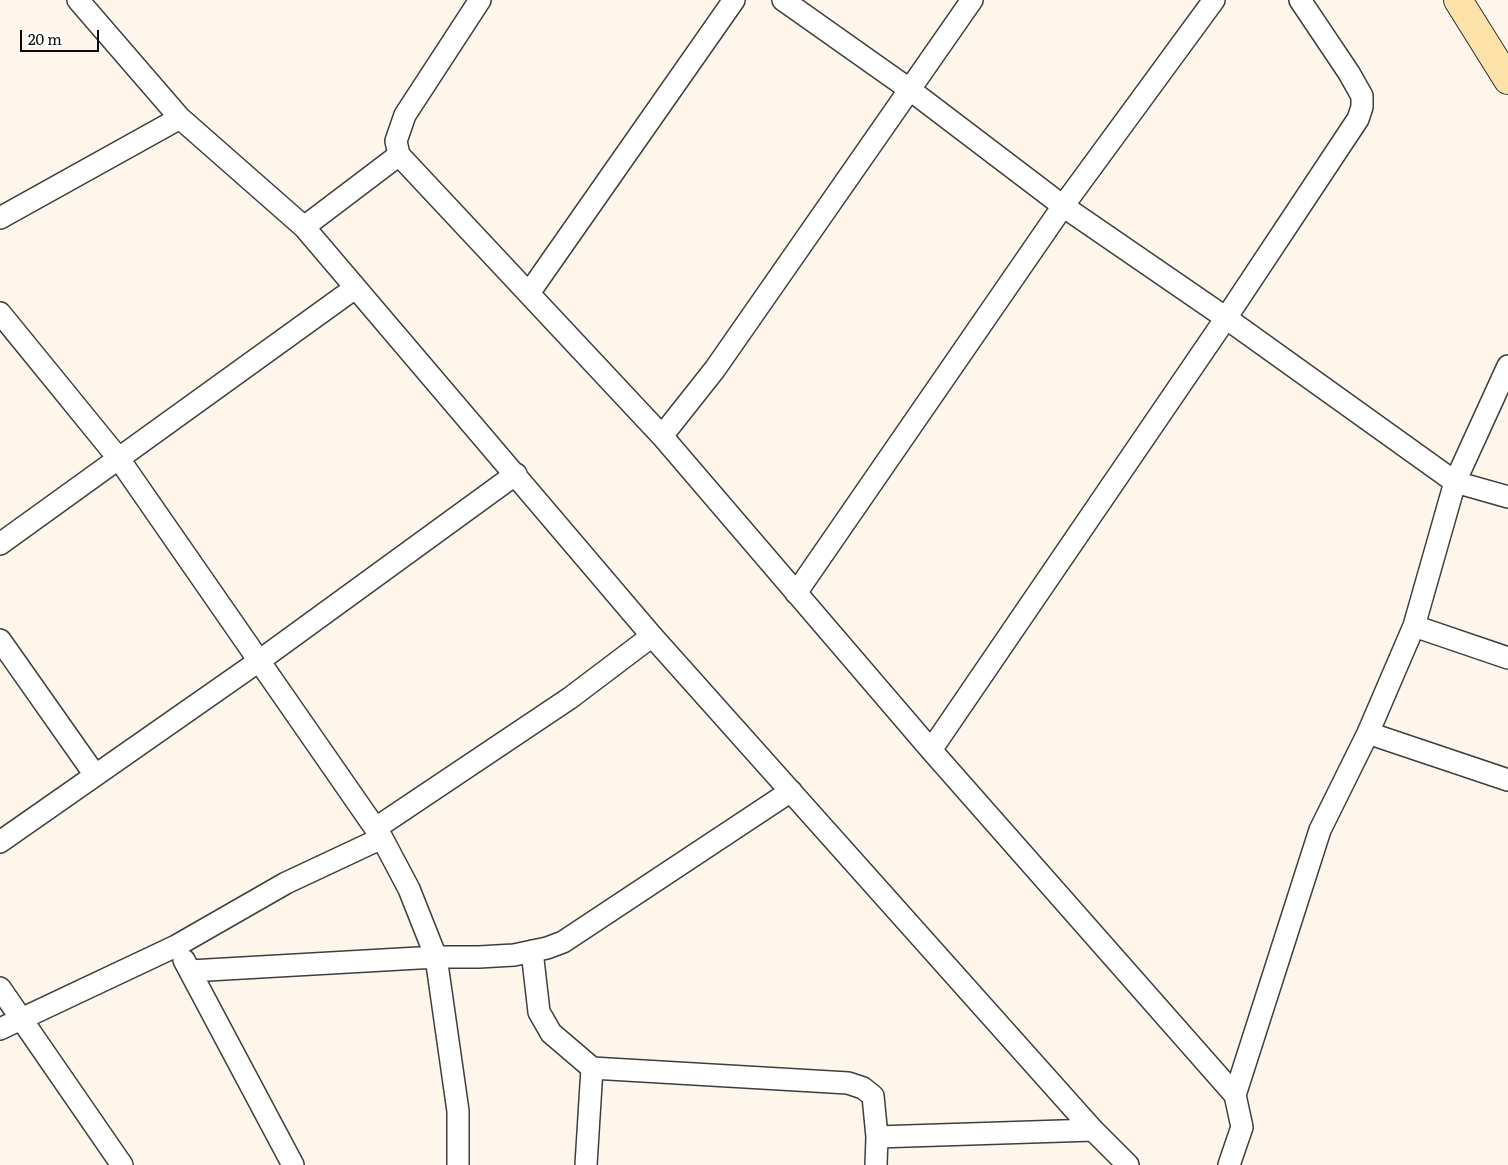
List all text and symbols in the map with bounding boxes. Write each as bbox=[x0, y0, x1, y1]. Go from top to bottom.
scale bar bbox=[22, 20, 101, 52]
text: 20 m bbox=[28, 27, 62, 50]

